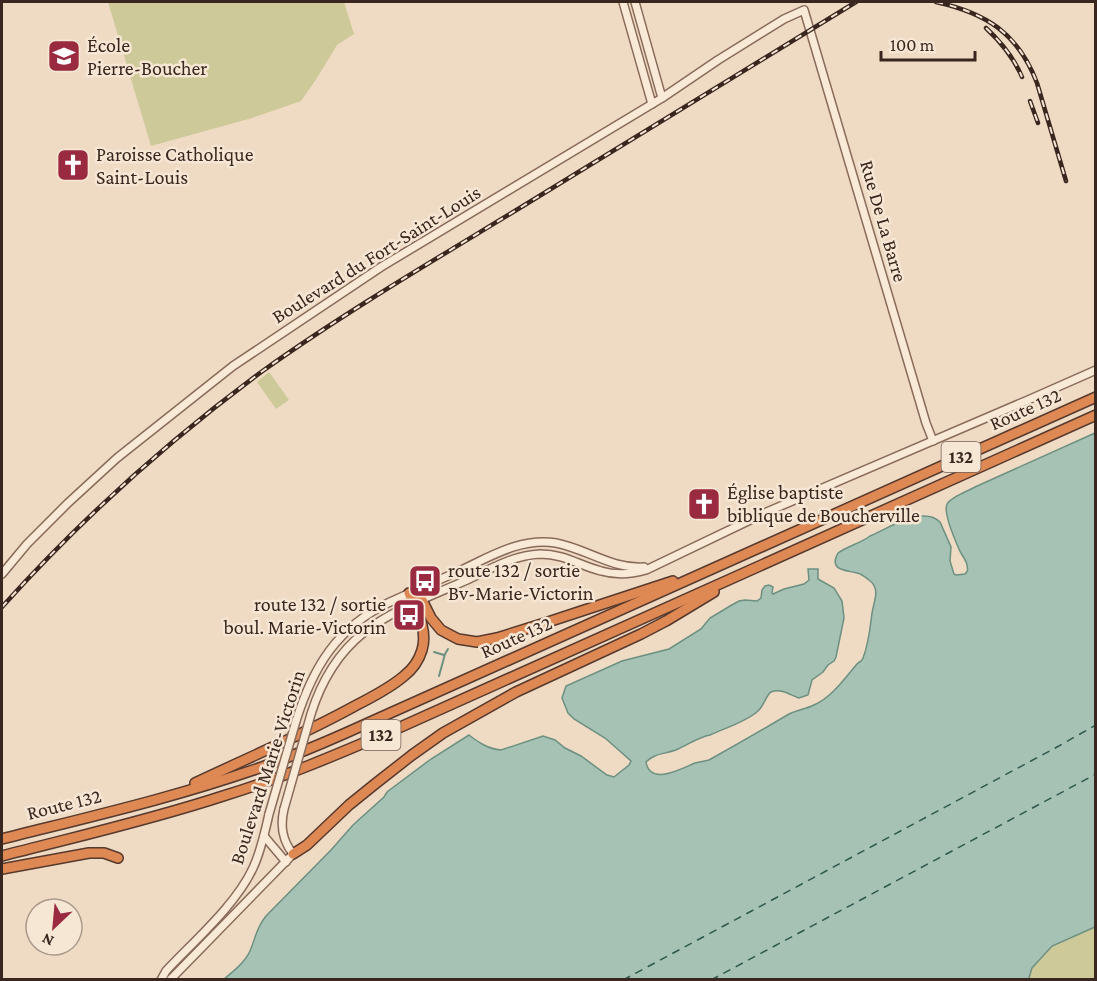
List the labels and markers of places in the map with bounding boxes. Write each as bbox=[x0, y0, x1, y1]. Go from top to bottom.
place label: École Pierre-Boucher bbox=[87, 34, 207, 79]
school or university icon: École Pierre-Boucher bbox=[46, 38, 82, 74]
place label: Paroisse Catholique Saint-Louis bbox=[96, 143, 254, 188]
church icon: Paroisse Catholique Saint-Louis bbox=[55, 147, 91, 183]
place label: Église baptiste biblique de Boucherville bbox=[727, 481, 920, 527]
church icon: Église baptiste biblique de Boucherville bbox=[686, 486, 722, 522]
place label: route 132 / sortie Bv-Marie-Victorin bbox=[448, 559, 594, 604]
bus stop icon: route 132 / sortie Bv-Marie-Victorin bbox=[407, 563, 443, 599]
place label: route 132 / sortie boul. Marie-Victorin bbox=[223, 593, 386, 638]
bus stop icon: route 132 / sortie boul. Marie-Victorin bbox=[391, 597, 427, 633]

